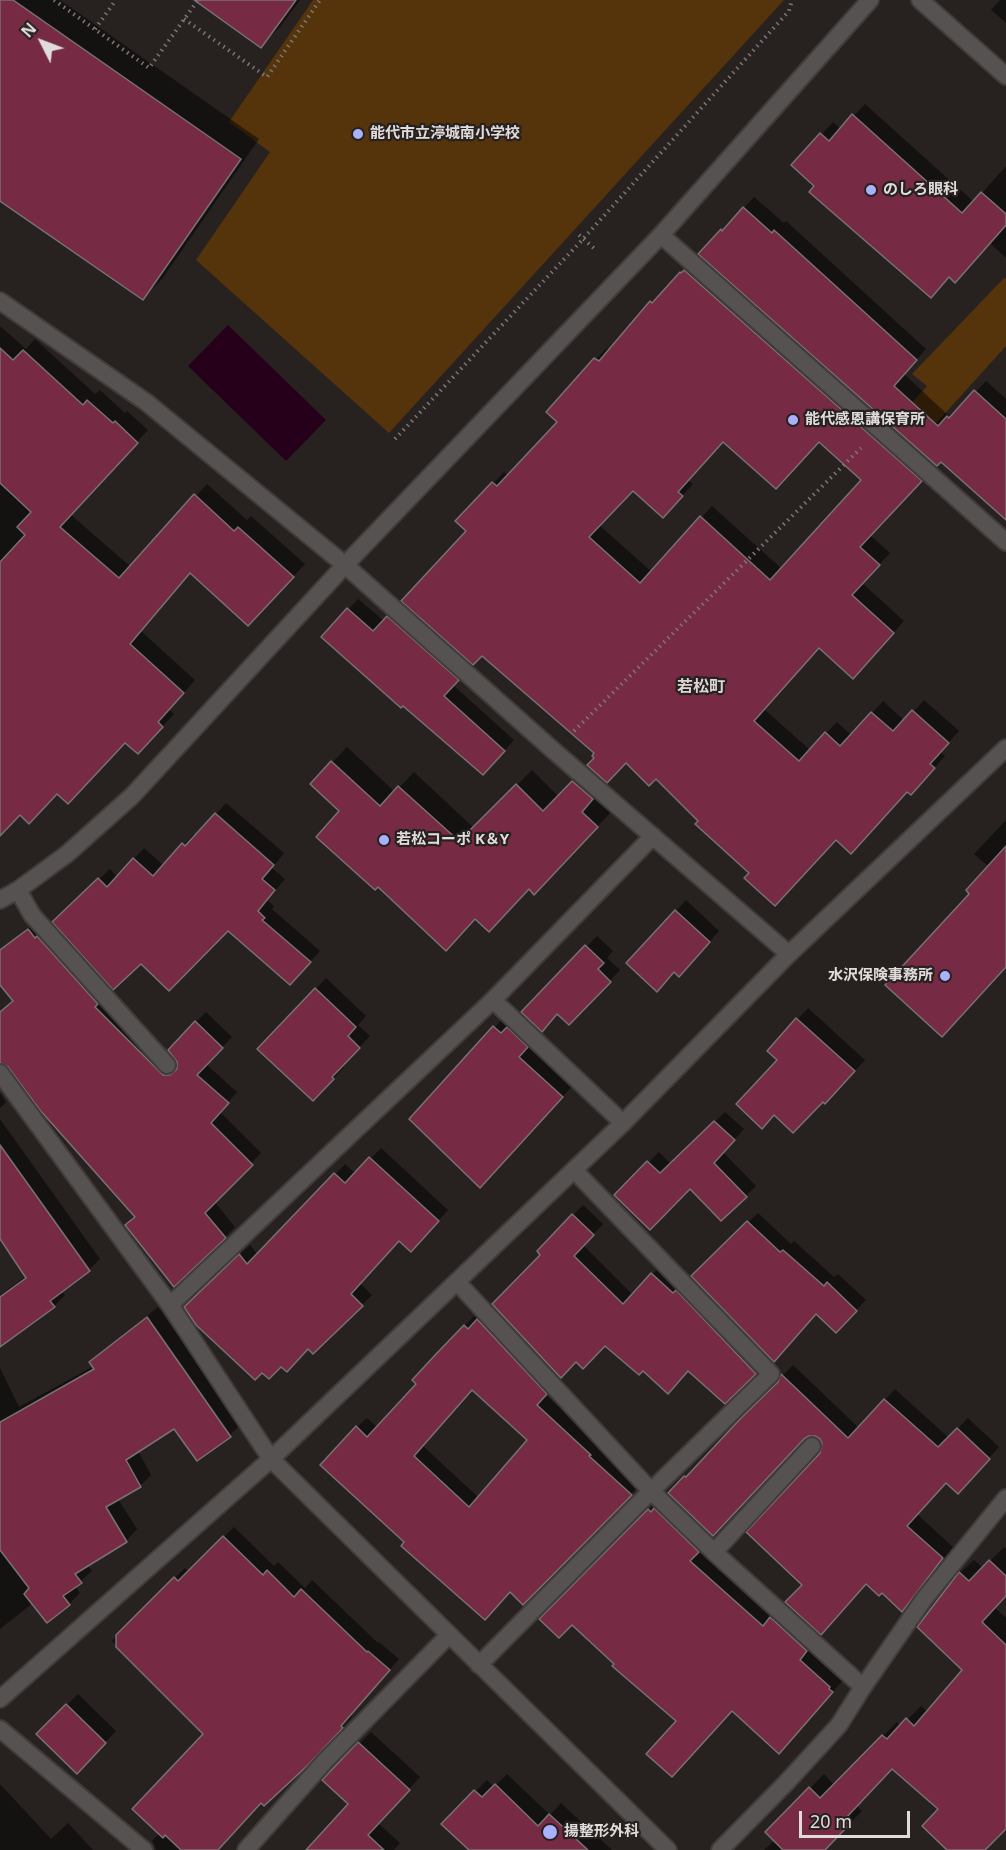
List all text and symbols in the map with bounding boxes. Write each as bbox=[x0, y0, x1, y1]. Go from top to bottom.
north arrow bbox=[12, 12, 72, 72]
text: N bbox=[16, 18, 41, 42]
place label: 能代市立渟城南小学校 bbox=[370, 125, 520, 143]
marker: 能代市立渟城南小学校 bbox=[351, 127, 365, 141]
place label: のしろ眼科 bbox=[883, 181, 958, 199]
marker: のしろ眼科 bbox=[864, 183, 878, 197]
place label: 能代感恩講保育所 bbox=[805, 411, 925, 429]
marker: 能代感恩講保育所 bbox=[786, 413, 800, 427]
district label: 若松町 bbox=[677, 677, 725, 697]
place label: 若松コーポ K＆Y bbox=[396, 831, 509, 849]
marker: 若松コーポ K＆Y bbox=[377, 833, 391, 847]
place label: 水沢保険事務所 bbox=[828, 967, 933, 985]
marker: 水沢保険事務所 bbox=[938, 969, 952, 983]
scale bar bbox=[802, 1799, 913, 1837]
text: 20 m bbox=[810, 1809, 852, 1833]
marker: 揚整形外科 bbox=[541, 1823, 559, 1841]
place label: 揚整形外科 bbox=[564, 1823, 639, 1841]

